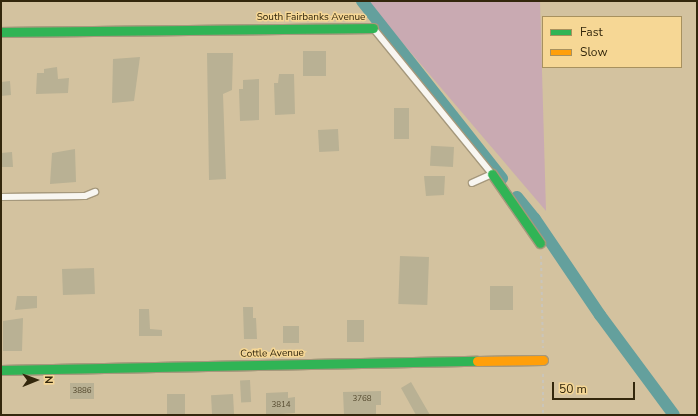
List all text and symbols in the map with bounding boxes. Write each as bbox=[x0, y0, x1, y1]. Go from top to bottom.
street label: South Fairbanks Avenue bbox=[257, 12, 365, 24]
legend bbox=[542, 16, 682, 68]
text: Fast bbox=[580, 24, 603, 40]
text: Slow bbox=[580, 44, 608, 60]
street label: Cottle Avenue bbox=[240, 347, 304, 361]
north arrow bbox=[16, 360, 56, 400]
scale bar bbox=[554, 374, 637, 400]
text: N bbox=[41, 376, 56, 384]
text: 50 m bbox=[559, 381, 587, 397]
house number: 3886 bbox=[72, 386, 92, 396]
house number: 3768 bbox=[352, 394, 372, 404]
house number: 3814 bbox=[271, 400, 291, 410]

